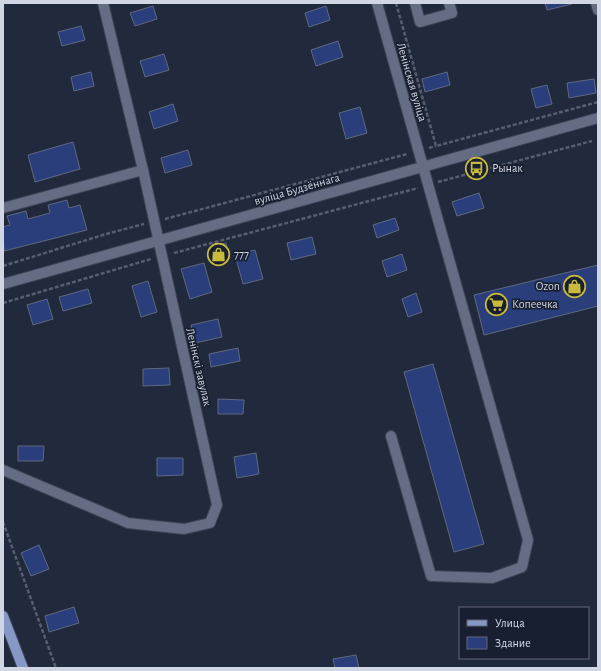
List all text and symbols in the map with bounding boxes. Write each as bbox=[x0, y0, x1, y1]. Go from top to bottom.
street label: Ленінская вуліца bbox=[394, 41, 429, 124]
bus stop icon: Рынак bbox=[463, 155, 489, 181]
place label: Рынак bbox=[492, 162, 523, 174]
street label: вуліца Будзённага bbox=[253, 171, 342, 208]
shop icon: 777 bbox=[206, 241, 232, 267]
place label: 777 bbox=[234, 248, 249, 260]
shop icon: Ozon bbox=[562, 273, 588, 299]
place label: Ozon bbox=[536, 280, 560, 292]
supermarket icon: Копеечка bbox=[484, 291, 510, 317]
place label: Копеечка bbox=[512, 298, 558, 310]
street label: Ленінскі завулак bbox=[183, 327, 214, 408]
legend bbox=[459, 607, 589, 659]
text: Улица bbox=[495, 617, 525, 629]
text: Здание bbox=[495, 637, 531, 649]

